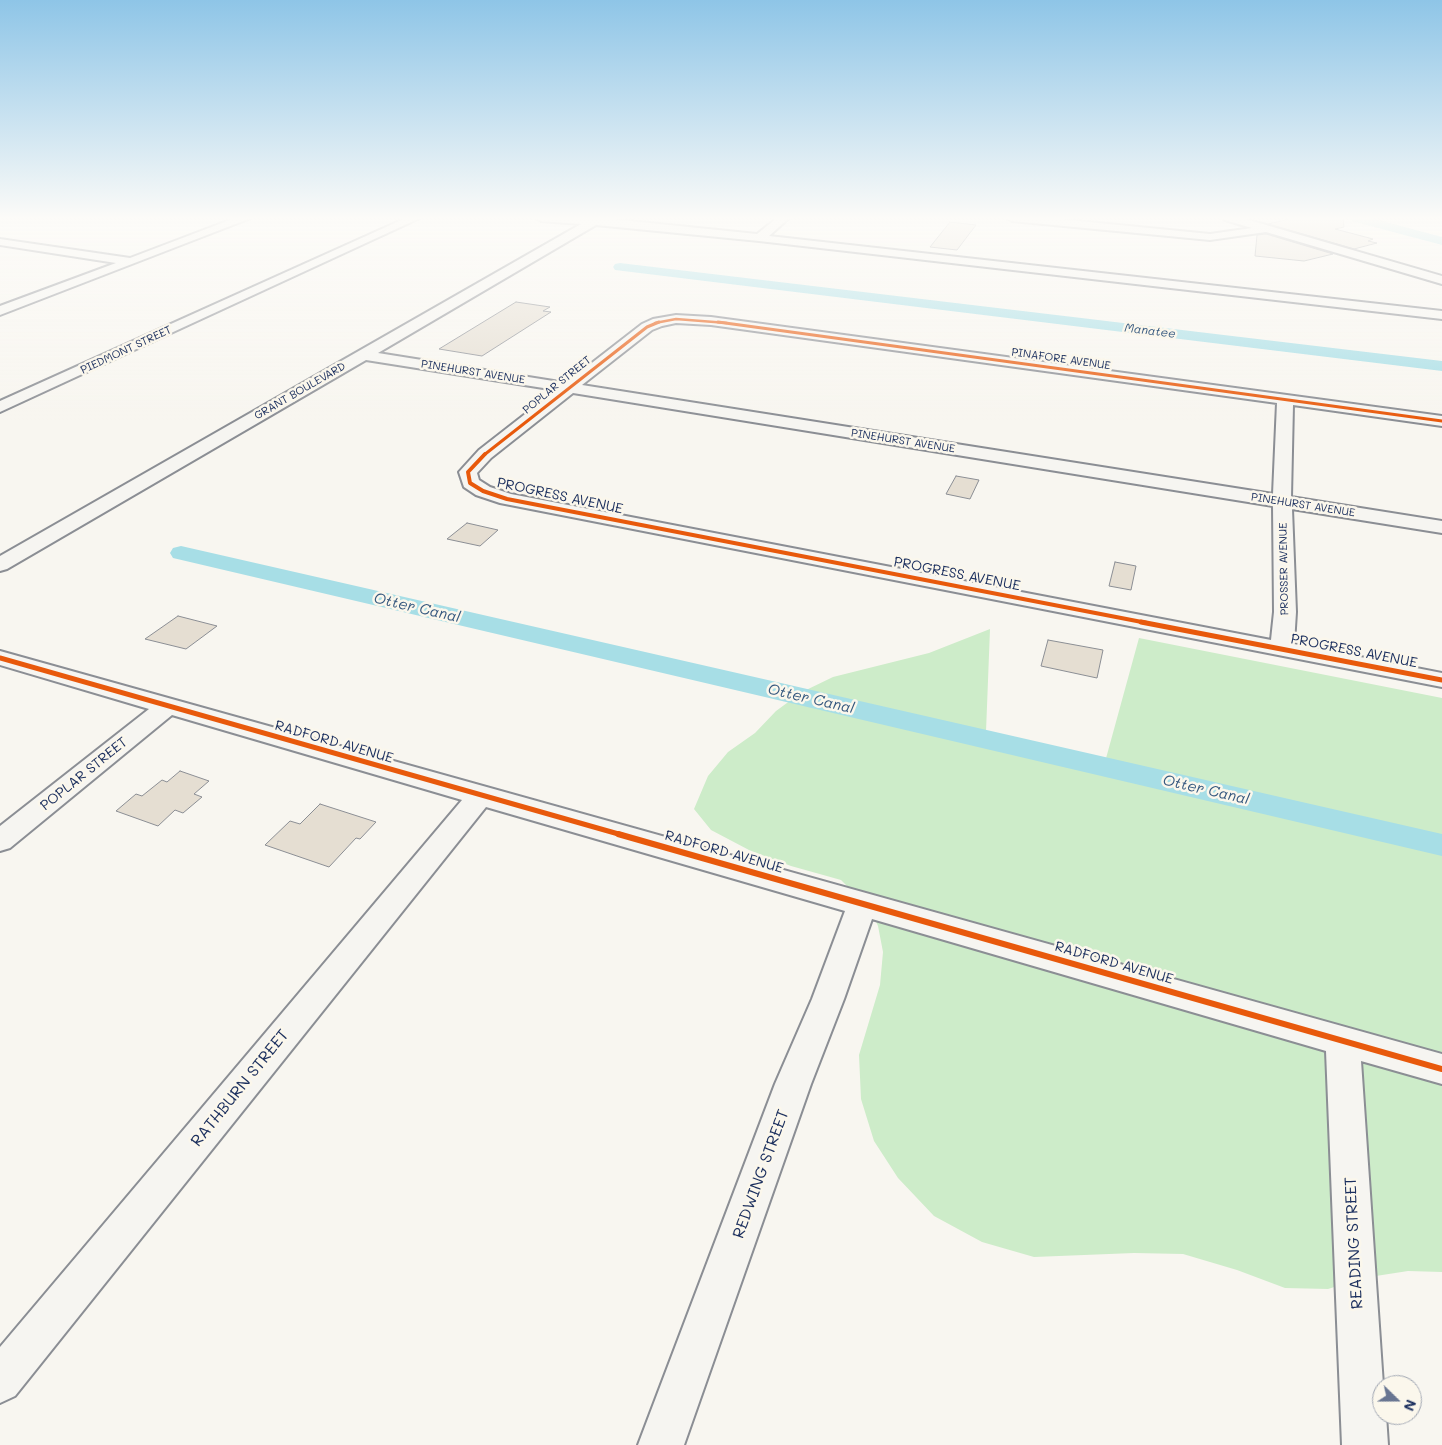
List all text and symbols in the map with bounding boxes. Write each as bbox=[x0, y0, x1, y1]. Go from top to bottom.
water label: Manatee bbox=[1124, 321, 1176, 341]
street label: PIEDMONT STREET bbox=[78, 323, 174, 377]
street label: PINAFORE AVENUE bbox=[1011, 345, 1111, 373]
street label: POPLAR STREET bbox=[520, 353, 594, 417]
street label: PINEHURST AVENUE bbox=[420, 357, 526, 387]
street label: GRANT BOULEVARD bbox=[252, 359, 348, 423]
street label: PINEHURST AVENUE bbox=[850, 426, 956, 456]
street label: PROGRESS AVENUE bbox=[495, 474, 625, 518]
street label: PINEHURST AVENUE bbox=[1250, 490, 1356, 520]
street label: PROSSER AVENUE bbox=[1277, 522, 1291, 616]
street label: PROGRESS AVENUE bbox=[892, 553, 1022, 595]
water label: Otter Canal bbox=[372, 589, 462, 627]
street label: PROGRESS AVENUE bbox=[1289, 630, 1419, 672]
water label: Otter Canal bbox=[766, 680, 856, 718]
street label: RADFORD AVENUE bbox=[273, 717, 395, 767]
street label: POPLAR STREET bbox=[37, 734, 131, 814]
water label: Otter Canal bbox=[1161, 771, 1251, 809]
street label: RADFORD AVENUE bbox=[663, 827, 785, 877]
street label: RADFORD AVENUE bbox=[1053, 938, 1175, 988]
street label: RATHBURN STREET bbox=[187, 1026, 293, 1150]
street label: REDWING STREET bbox=[729, 1107, 793, 1241]
street label: READING STREET bbox=[1341, 1176, 1367, 1310]
north arrow bbox=[1372, 1375, 1422, 1425]
text: N bbox=[1400, 1397, 1421, 1414]

